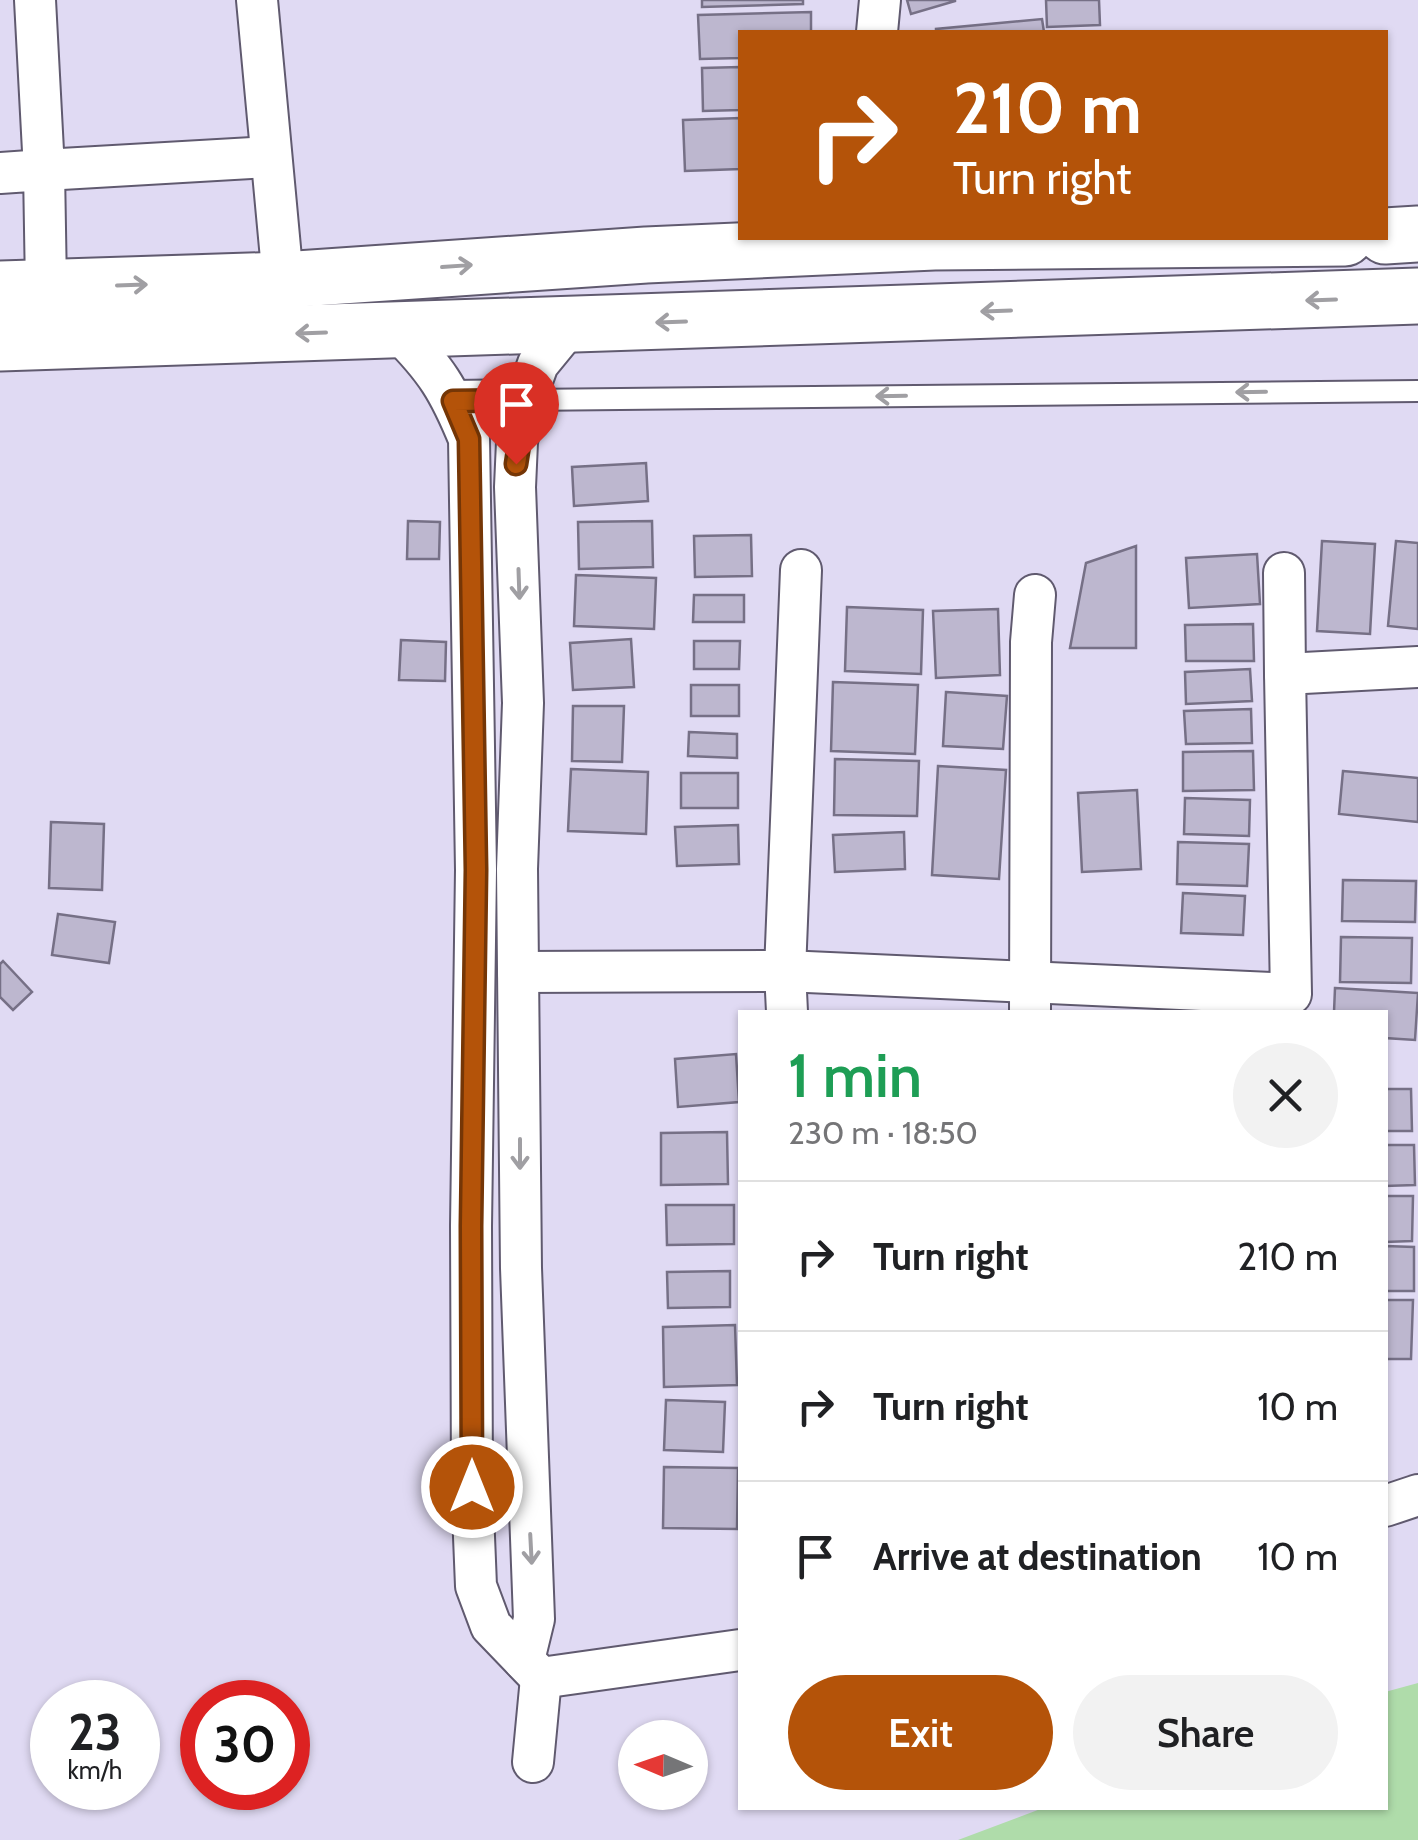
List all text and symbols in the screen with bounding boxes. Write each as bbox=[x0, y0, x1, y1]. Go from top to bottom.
text: 210 m bbox=[953, 65, 1142, 151]
icon: right bbox=[788, 70, 918, 200]
text: Turn right bbox=[953, 151, 1132, 205]
one-way arrow bbox=[440, 257, 472, 276]
one-way arrow bbox=[116, 275, 148, 294]
one-way arrow bbox=[1305, 290, 1337, 309]
one-way arrow bbox=[980, 302, 1012, 321]
one-way arrow bbox=[655, 312, 687, 331]
one-way arrow bbox=[296, 324, 328, 343]
pin bbox=[474, 362, 559, 465]
icon: arrive bbox=[489, 377, 544, 432]
one-way arrow bbox=[1235, 382, 1268, 402]
one-way arrow bbox=[875, 386, 908, 406]
one-way arrow bbox=[509, 568, 528, 600]
text: 1 min bbox=[788, 1039, 922, 1112]
button: close bbox=[1233, 1043, 1338, 1148]
text: 230 m · 18:50 bbox=[788, 1113, 978, 1152]
one-way arrow bbox=[510, 1138, 530, 1170]
icon: right bbox=[788, 1229, 843, 1284]
text: Turn right bbox=[873, 1233, 1029, 1280]
text: 210 m bbox=[1237, 1233, 1338, 1280]
icon: right bbox=[788, 1379, 843, 1434]
text: Turn right bbox=[873, 1383, 1029, 1430]
text: 10 m bbox=[1257, 1383, 1338, 1430]
position arrow bbox=[420, 1435, 524, 1539]
icon: arrive bbox=[788, 1529, 843, 1584]
one-way arrow bbox=[522, 1532, 541, 1565]
text: Arrive at destination bbox=[873, 1533, 1202, 1580]
text: 10 m bbox=[1257, 1533, 1338, 1580]
button: Exit bbox=[788, 1675, 1053, 1790]
button: Share bbox=[1073, 1675, 1338, 1790]
speed limit sign: 30 bbox=[180, 1680, 310, 1810]
text: 23 bbox=[68, 1702, 122, 1763]
north arrow bbox=[618, 1720, 708, 1810]
map controls bbox=[618, 1720, 708, 1810]
text: km/h bbox=[68, 1755, 122, 1785]

